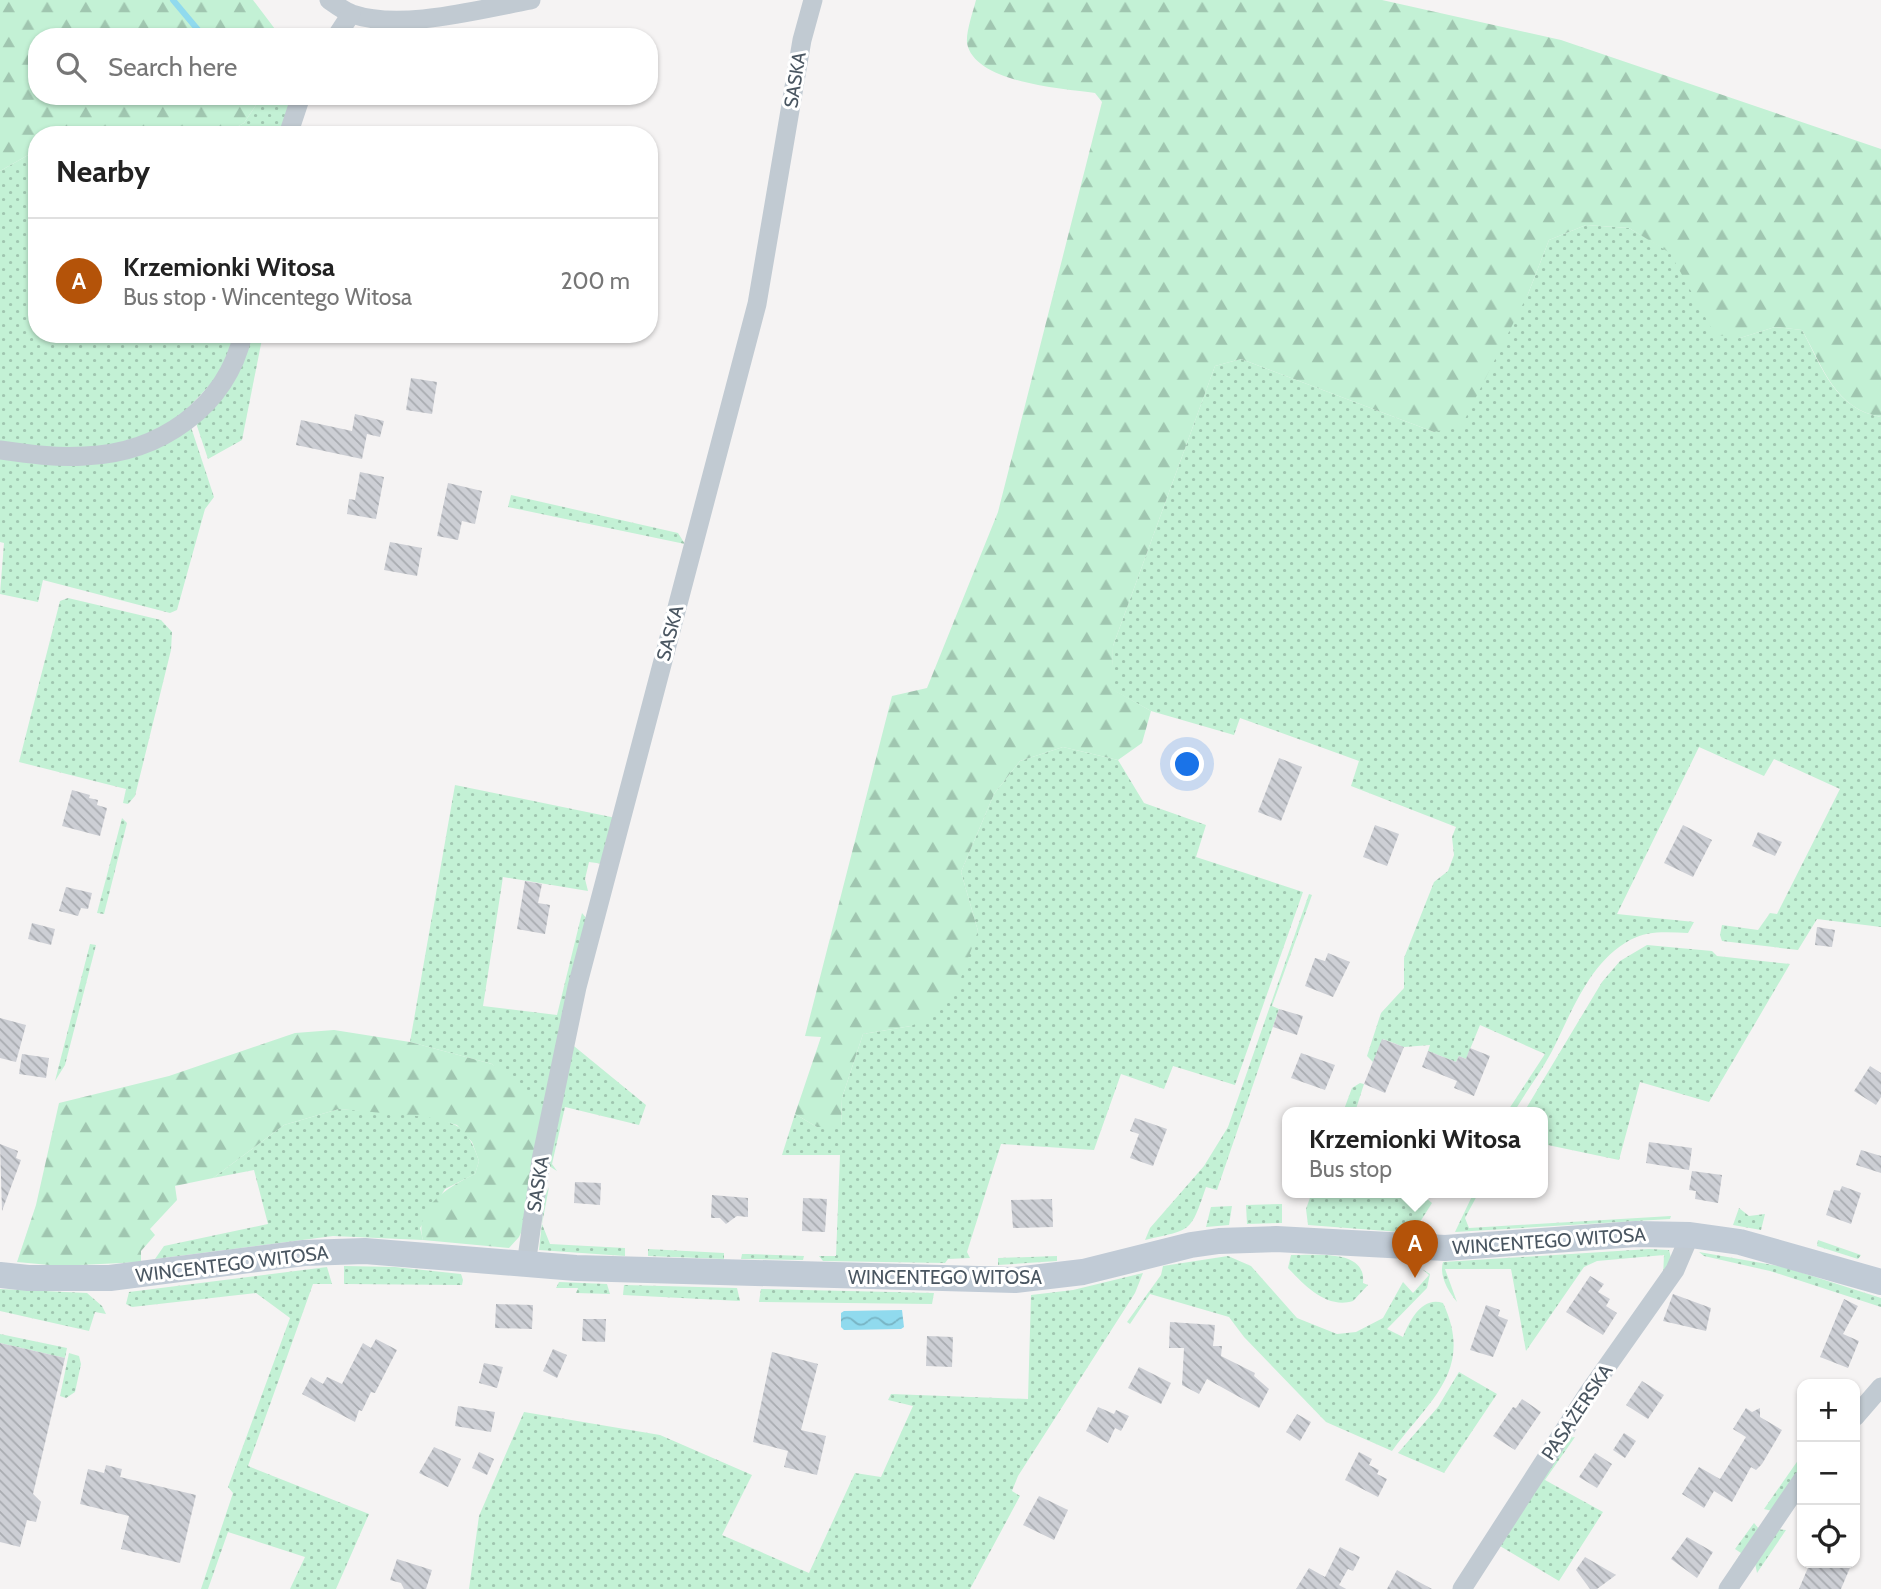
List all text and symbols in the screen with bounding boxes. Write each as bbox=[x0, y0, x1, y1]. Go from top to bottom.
search box bbox=[28, 28, 658, 105]
icon: search bbox=[52, 48, 90, 86]
street label: SASKA bbox=[779, 50, 811, 110]
text: Search here bbox=[108, 51, 237, 83]
text: Nearby bbox=[56, 153, 150, 190]
text: Krzemionki Witosa bbox=[123, 251, 335, 283]
text: A bbox=[72, 267, 86, 295]
text: 200 m bbox=[560, 267, 630, 295]
text: Bus stop · Wincentego Witosa bbox=[123, 283, 412, 311]
street label: SASKA bbox=[652, 603, 688, 663]
your location bbox=[1170, 747, 1204, 781]
popup bbox=[1282, 1107, 1548, 1198]
text: Krzemionki Witosa bbox=[1309, 1123, 1521, 1155]
street label: SASKA bbox=[522, 1154, 554, 1214]
text: Bus stop bbox=[1309, 1155, 1392, 1183]
pin: A bbox=[1392, 1220, 1438, 1278]
street label: WINCENTEGO WITOSA bbox=[1452, 1223, 1647, 1259]
street label: WINCENTEGO WITOSA bbox=[134, 1241, 330, 1287]
street label: WINCENTEGO WITOSA bbox=[848, 1266, 1042, 1289]
street label: PASAŻERSKA bbox=[1537, 1359, 1618, 1464]
map controls bbox=[1797, 1379, 1860, 1568]
button: + bbox=[1797, 1379, 1860, 1442]
button: − bbox=[1797, 1442, 1860, 1505]
button: locate bbox=[1797, 1505, 1860, 1568]

